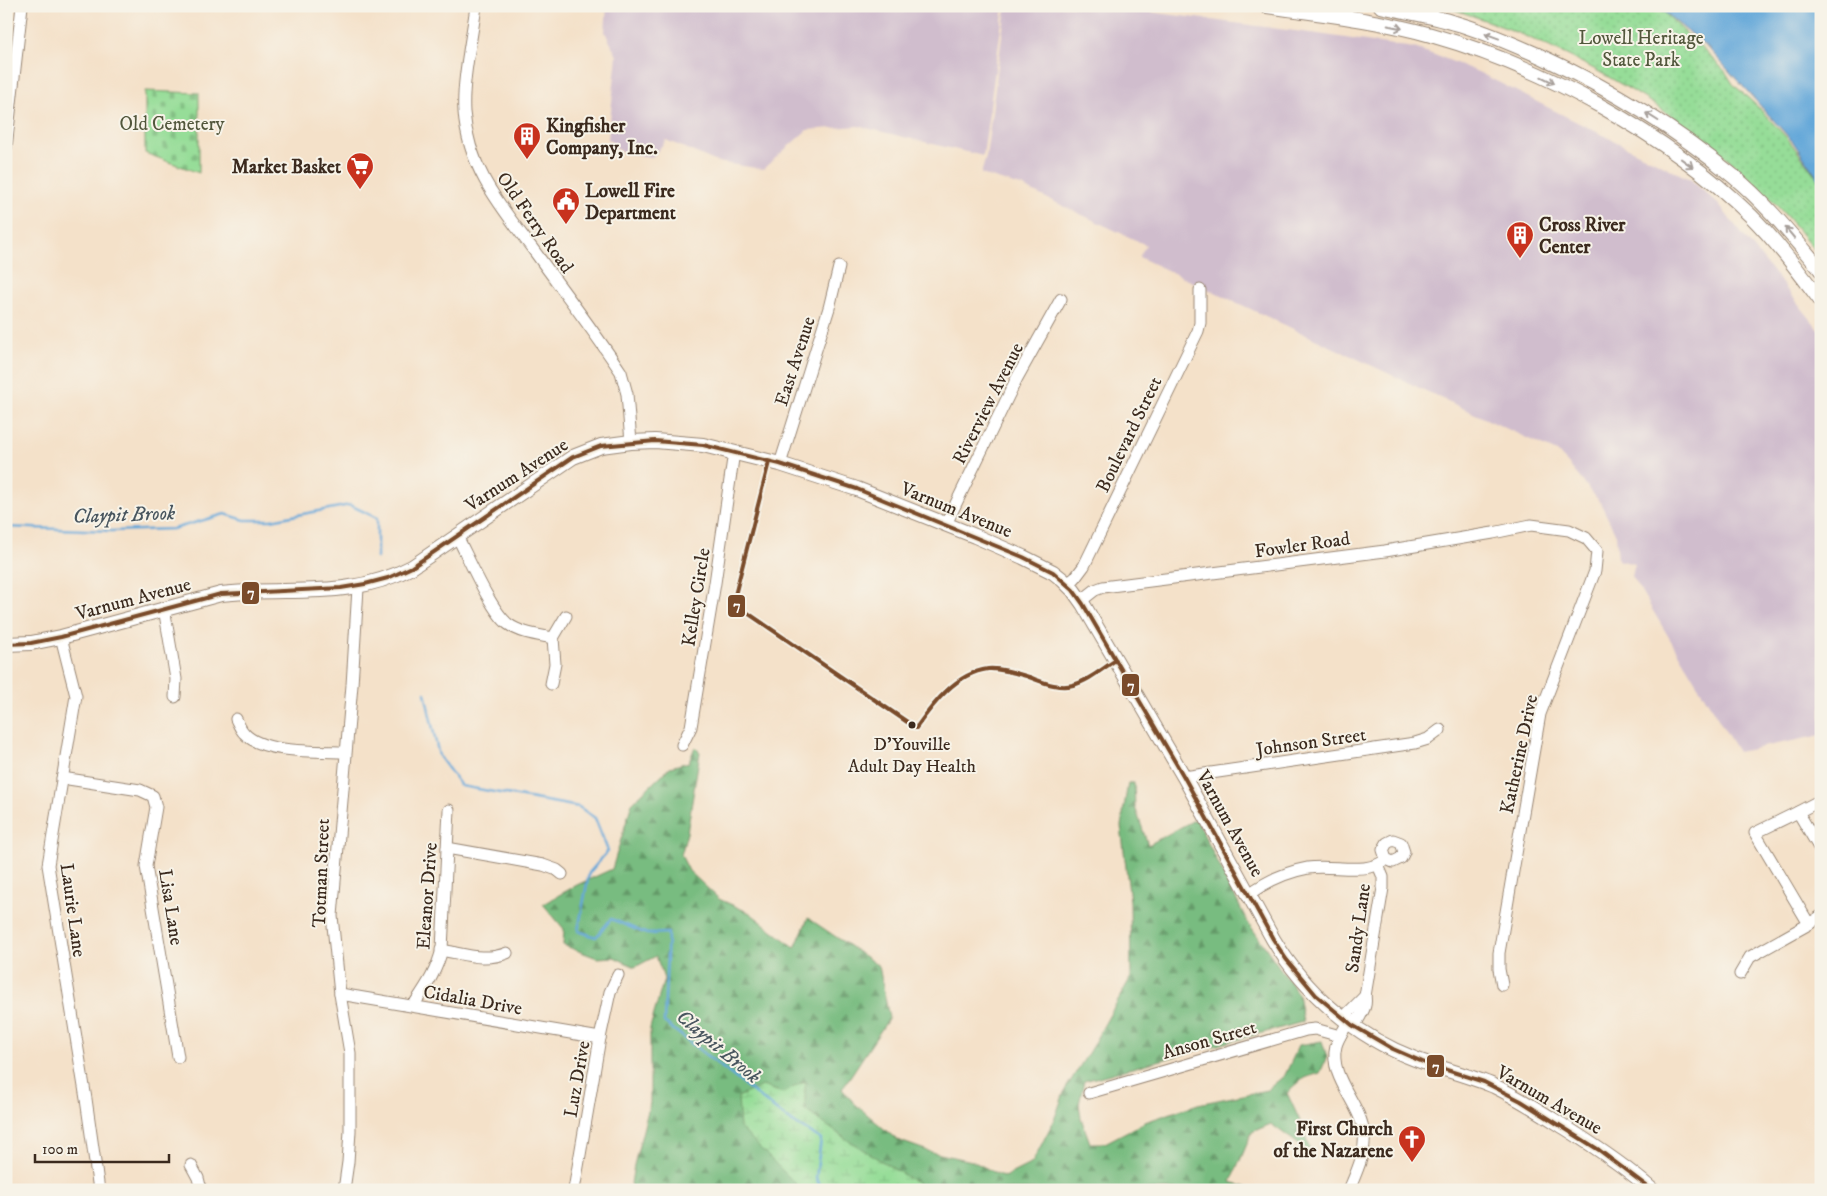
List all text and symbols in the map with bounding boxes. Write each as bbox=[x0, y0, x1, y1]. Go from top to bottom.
one-way arrow bbox=[1387, 23, 1403, 32]
park label: Lowell Heritage State Park bbox=[1578, 27, 1704, 72]
one-way arrow bbox=[1485, 31, 1500, 40]
one-way arrow bbox=[1540, 76, 1555, 85]
one-way arrow bbox=[1646, 112, 1660, 122]
park label: Old Cemetery bbox=[119, 113, 226, 136]
place label: Kingfisher Company, Inc. bbox=[546, 115, 658, 160]
building icon: Kingfisher Company, Inc. bbox=[512, 121, 542, 160]
supermarket icon: Market Basket bbox=[345, 151, 375, 190]
place label: Market Basket bbox=[232, 156, 342, 179]
one-way arrow bbox=[1680, 158, 1694, 168]
street label: Old Ferry Road bbox=[491, 168, 578, 278]
place label: Lowell Fire Department bbox=[585, 180, 677, 225]
public building icon: Lowell Fire Department bbox=[551, 186, 581, 225]
place label: Cross River Center bbox=[1539, 214, 1626, 259]
building icon: Cross River Center bbox=[1505, 220, 1535, 259]
one-way arrow bbox=[1784, 226, 1795, 239]
street label: East Avenue bbox=[770, 314, 821, 409]
street label: Riverview Avenue bbox=[948, 339, 1029, 468]
street label: Boulevard Street bbox=[1091, 373, 1167, 496]
street label: Varnum Avenue bbox=[460, 433, 573, 518]
street label: Varnum Avenue bbox=[896, 477, 1016, 543]
water label: Claypit Brook bbox=[72, 501, 176, 530]
street label: Fowler Road bbox=[1253, 527, 1352, 564]
street label: Kelley Circle bbox=[677, 546, 716, 648]
street label: Varnum Avenue bbox=[72, 573, 194, 626]
line badge: 7 bbox=[241, 581, 260, 605]
text: 7 bbox=[247, 584, 255, 602]
line badge: 7 bbox=[727, 594, 746, 618]
text: 7 bbox=[733, 597, 741, 615]
line badge: 7 bbox=[1121, 673, 1140, 697]
text: 7 bbox=[1127, 677, 1135, 695]
street label: Katherine Drive bbox=[1496, 692, 1543, 816]
marker: D'Youville Adult Day Health bbox=[907, 720, 917, 730]
street label: Johnson Street bbox=[1253, 723, 1368, 762]
place label: D'Youville Adult Day Health bbox=[848, 734, 977, 778]
street label: Varnum Avenue bbox=[1191, 766, 1268, 881]
street label: Totman Street bbox=[308, 818, 335, 928]
street label: Eleanor Drive bbox=[412, 842, 443, 951]
street label: Laurie Lane bbox=[55, 862, 90, 959]
street label: Lisa Lane bbox=[153, 868, 188, 947]
street label: Sandy Lane bbox=[1341, 882, 1376, 974]
street label: Cidalia Drive bbox=[421, 980, 524, 1021]
water label: Claypit Brook bbox=[671, 1005, 766, 1090]
street label: Anson Street bbox=[1160, 1016, 1259, 1065]
street label: Luz Drive bbox=[559, 1039, 596, 1119]
line badge: 7 bbox=[1426, 1054, 1445, 1078]
text: 7 bbox=[1432, 1058, 1440, 1076]
street label: Varnum Avenue bbox=[1491, 1060, 1606, 1140]
place label: First Church of the Nazarene bbox=[1274, 1118, 1394, 1163]
church icon: First Church of the Nazarene bbox=[1397, 1124, 1427, 1163]
scale bar bbox=[35, 1131, 169, 1163]
text: 100 m bbox=[42, 1140, 78, 1159]

